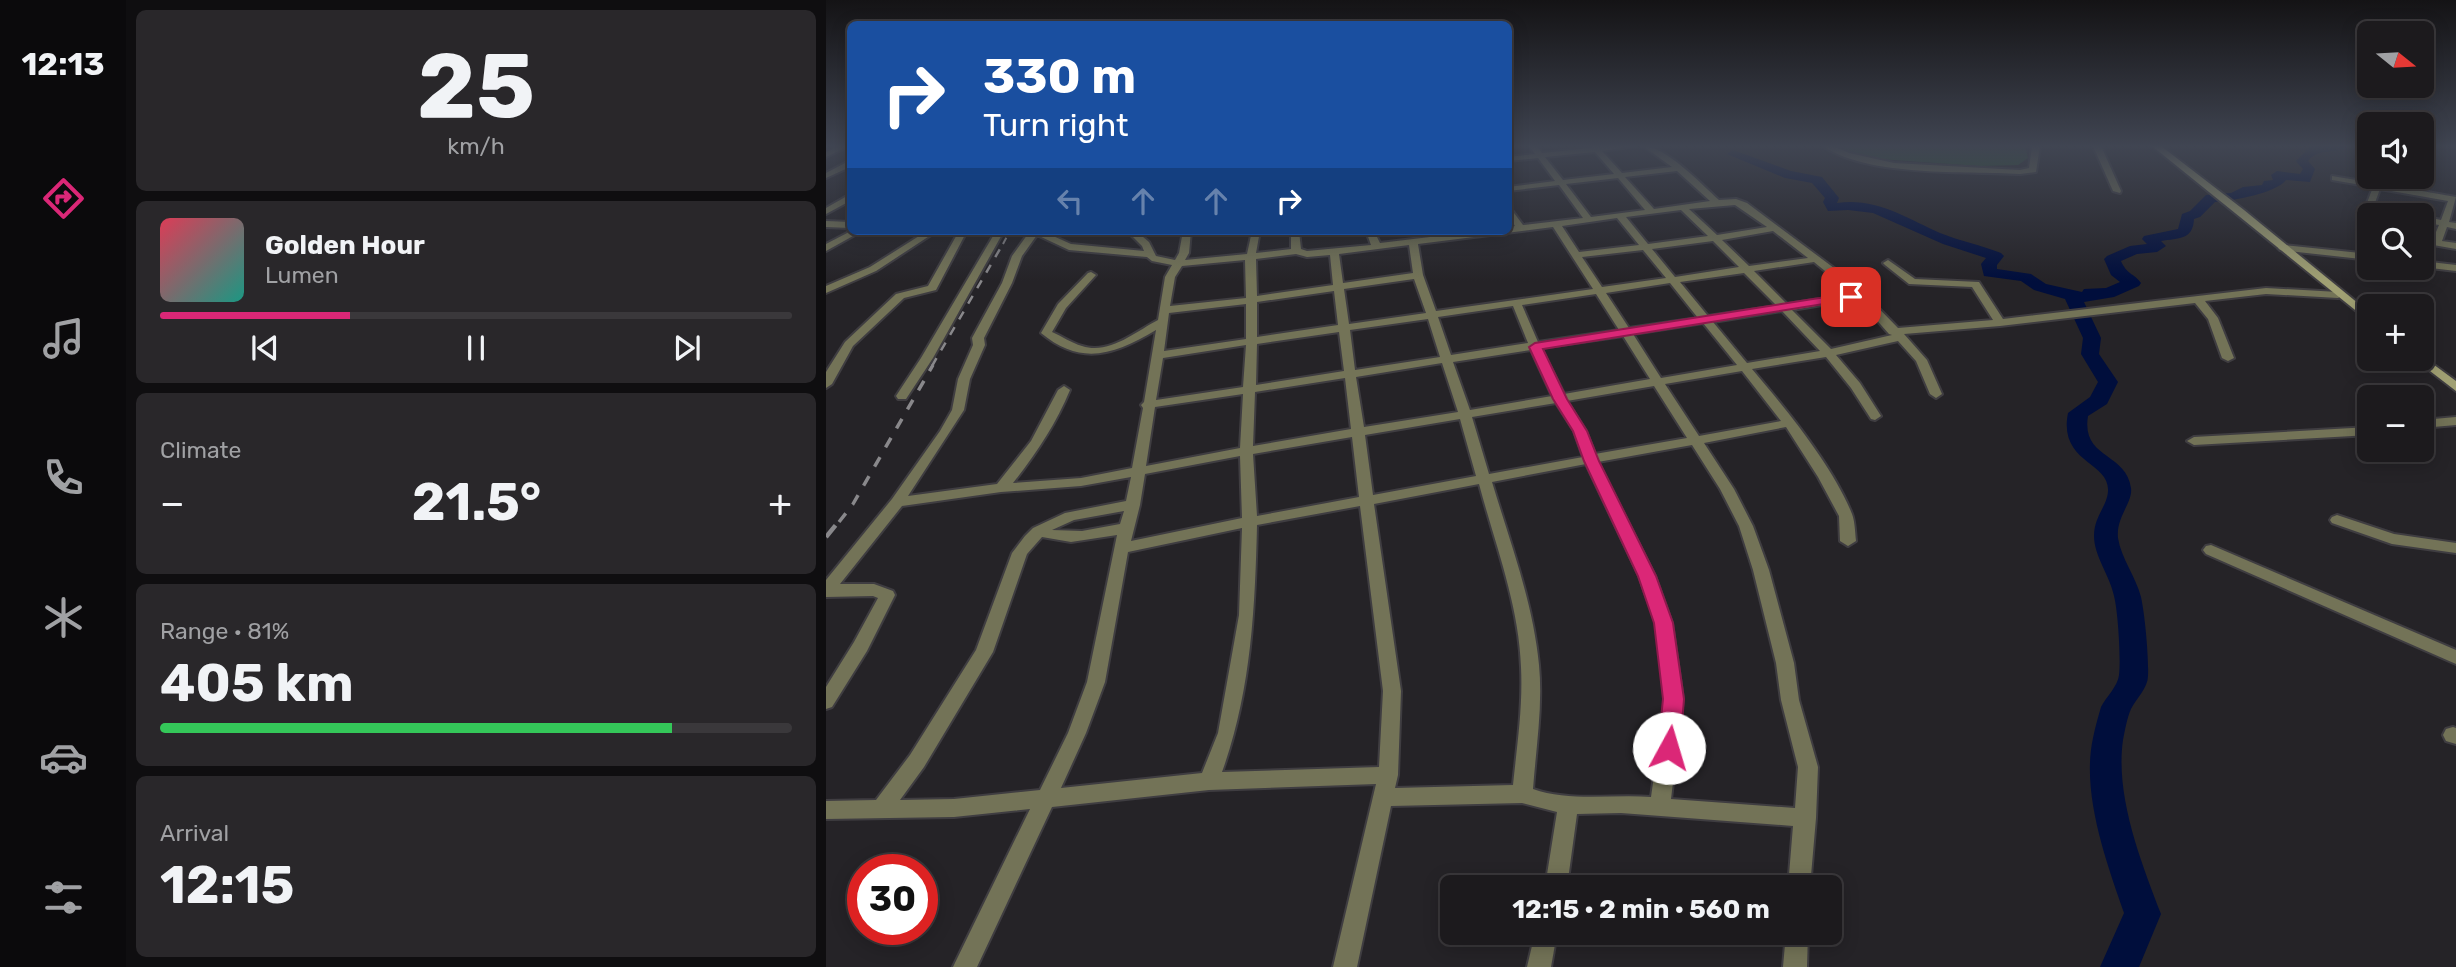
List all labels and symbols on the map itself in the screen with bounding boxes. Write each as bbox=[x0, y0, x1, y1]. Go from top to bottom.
north arrow bbox=[2357, 21, 2434, 98]
pin bbox=[1821, 267, 1881, 327]
position arrow bbox=[1632, 711, 1706, 785]
speed limit sign: 30 bbox=[847, 854, 938, 945]

